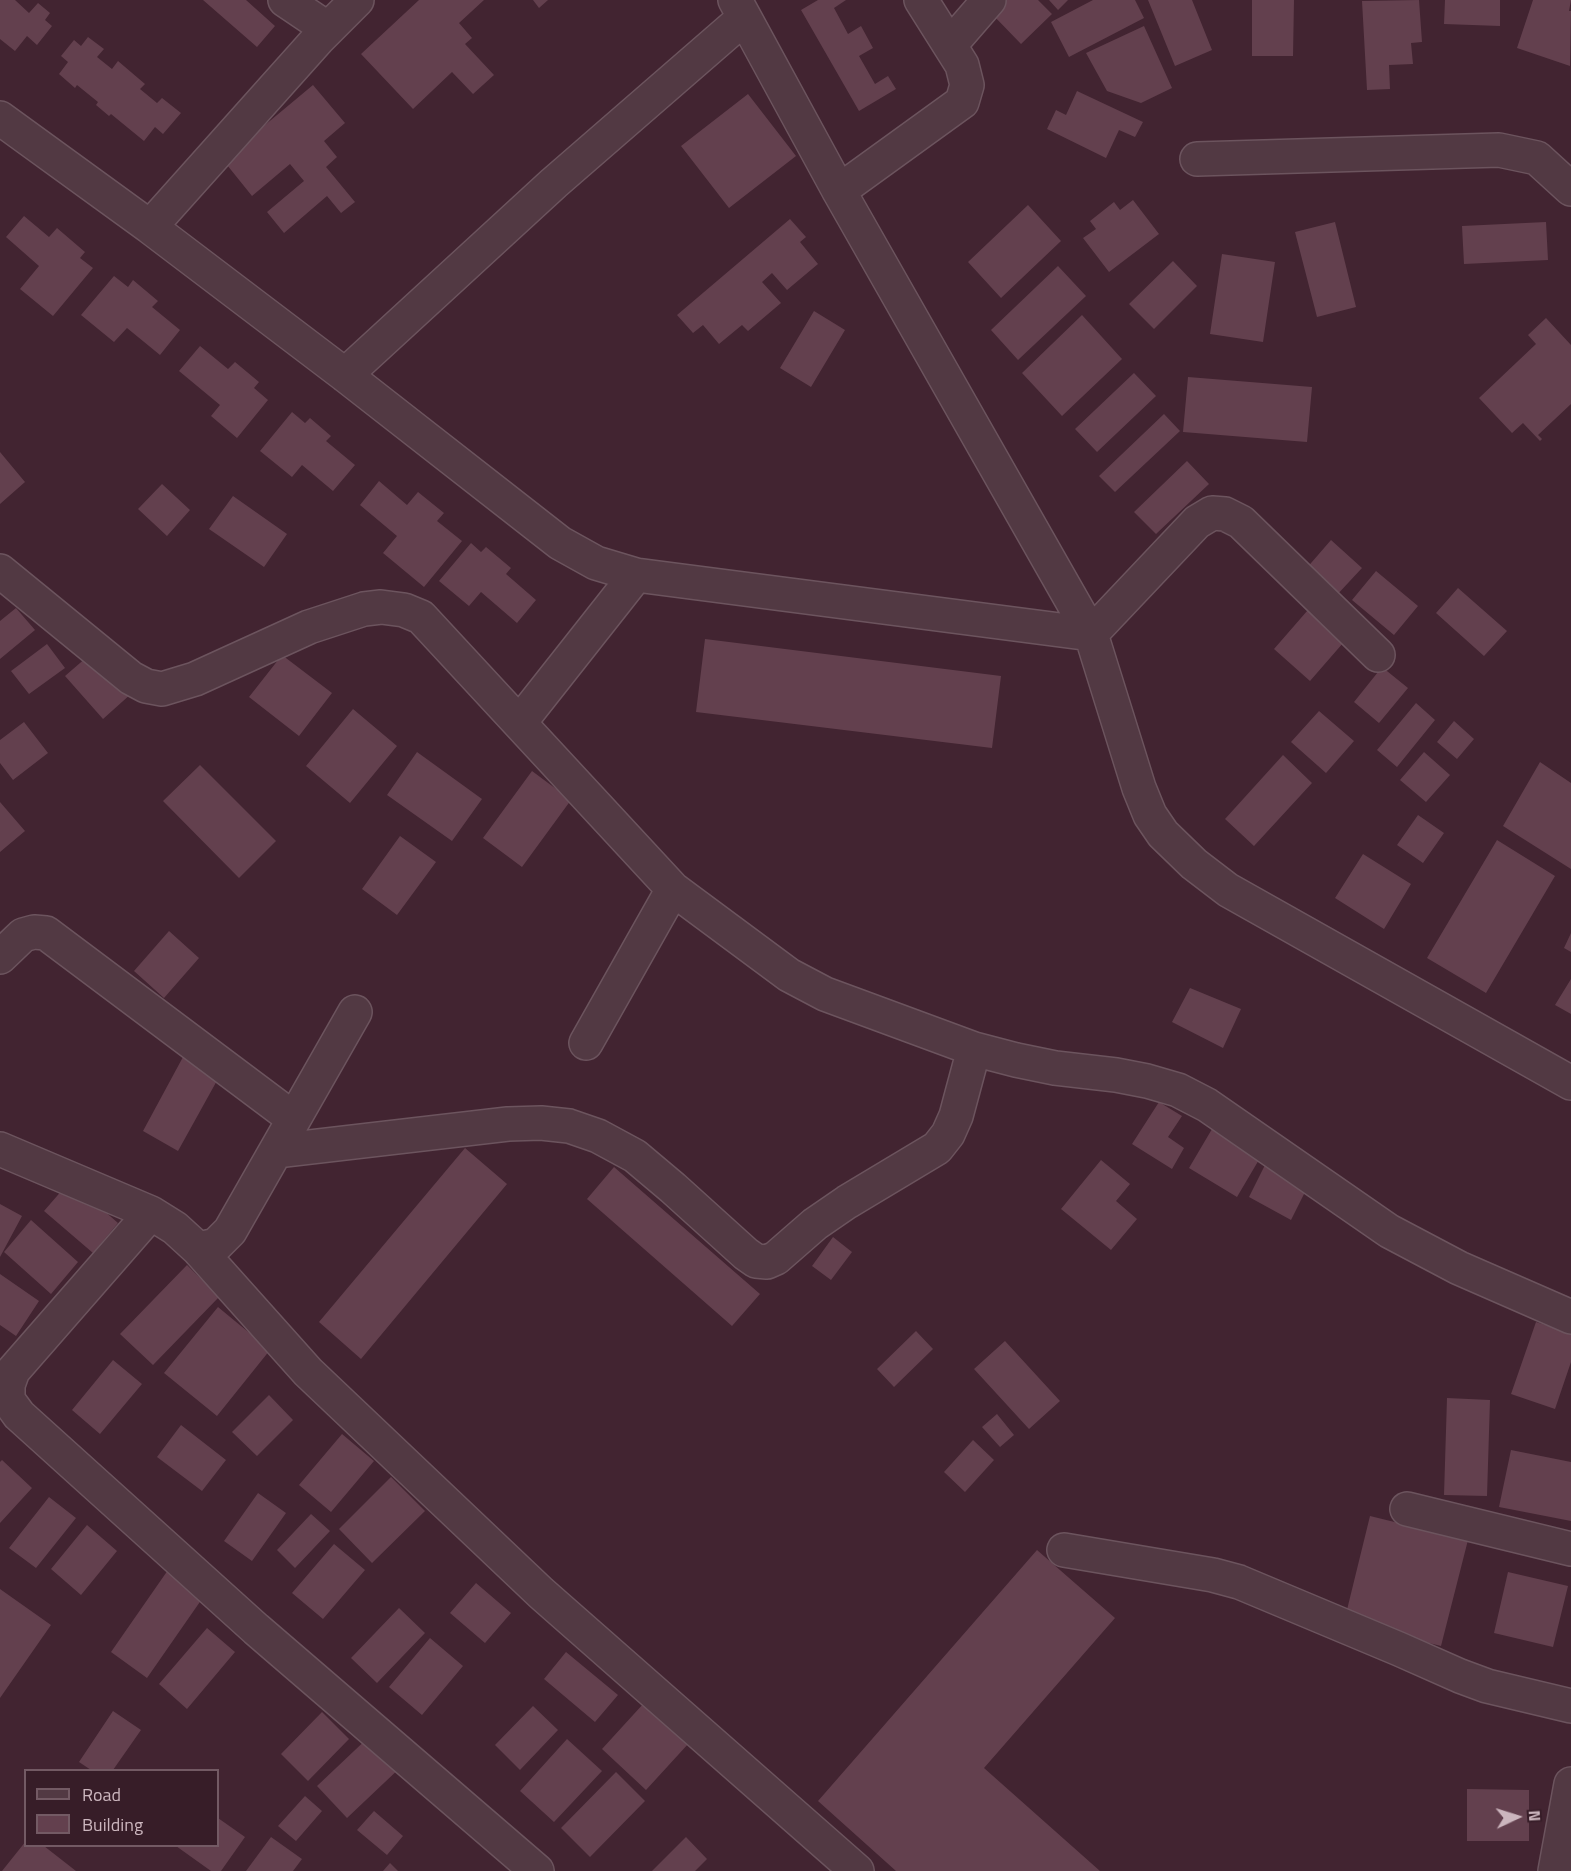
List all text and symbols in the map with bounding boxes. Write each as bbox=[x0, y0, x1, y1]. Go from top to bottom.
legend bbox=[24, 1769, 219, 1847]
text: Road bbox=[82, 1781, 121, 1808]
north arrow bbox=[1487, 1787, 1547, 1847]
text: N bbox=[1523, 1809, 1547, 1822]
text: Building bbox=[82, 1811, 143, 1838]

